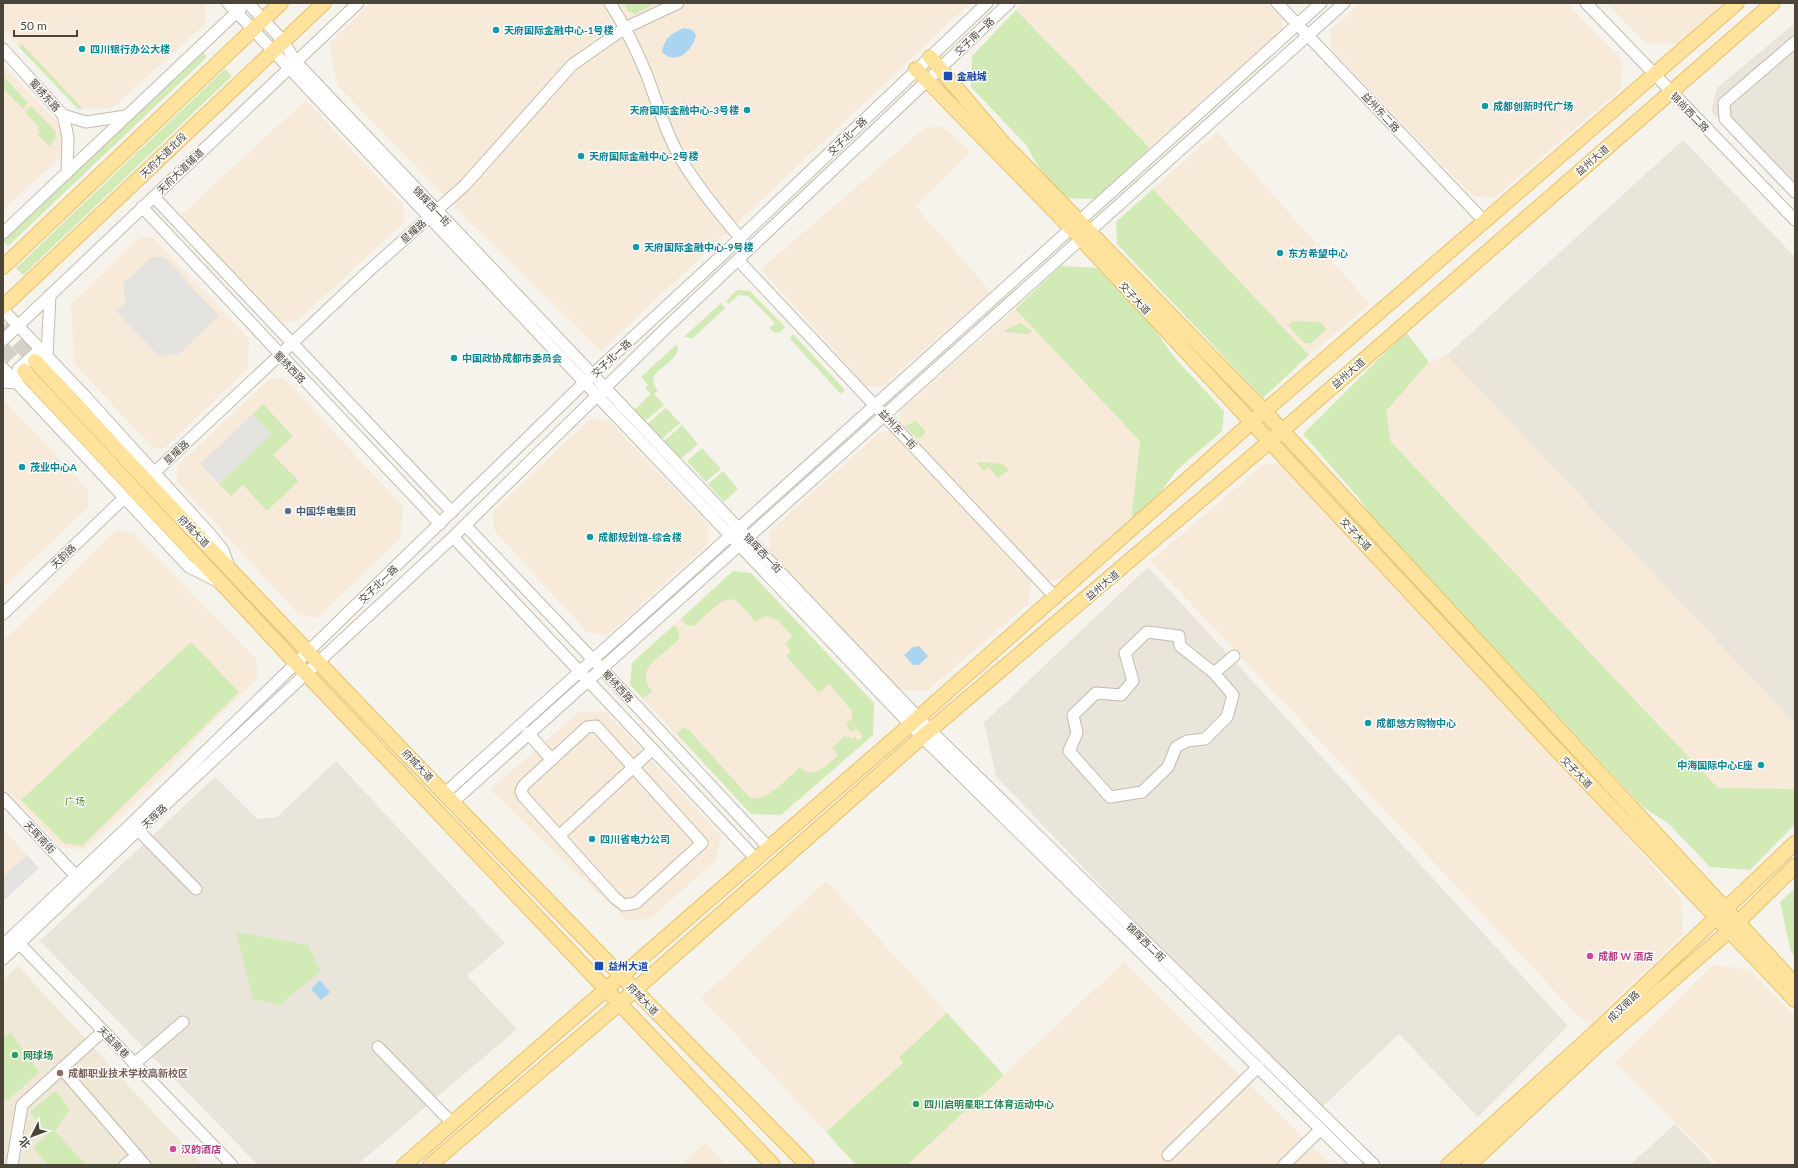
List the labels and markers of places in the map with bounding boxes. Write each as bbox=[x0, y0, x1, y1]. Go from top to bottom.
place label: 天府国际金融中心-1号楼 bbox=[504, 24, 614, 36]
marker: 天府国际金融中心-1号楼 bbox=[491, 25, 501, 35]
place label: 四川银行办公大楼 bbox=[90, 43, 170, 55]
marker: 四川银行办公大楼 bbox=[77, 44, 87, 54]
marker: 金融城 bbox=[942, 70, 954, 82]
place label: 金融城 bbox=[956, 70, 987, 82]
place label: 成都创新时代广场 bbox=[1493, 100, 1573, 112]
marker: 成都创新时代广场 bbox=[1480, 101, 1490, 111]
place label: 天府国际金融中心-3号楼 bbox=[629, 104, 739, 116]
marker: 天府国际金融中心-3号楼 bbox=[742, 105, 752, 115]
place label: 天府国际金融中心-2号楼 bbox=[589, 150, 699, 162]
marker: 天府国际金融中心-2号楼 bbox=[576, 151, 586, 161]
place label: 天府国际金融中心-9号楼 bbox=[644, 241, 754, 253]
marker: 天府国际金融中心-9号楼 bbox=[631, 242, 641, 252]
place label: 东方希望中心 bbox=[1288, 247, 1348, 259]
marker: 东方希望中心 bbox=[1275, 248, 1285, 258]
place label: 中国政协成都市委员会 bbox=[462, 352, 562, 364]
marker: 中国政协成都市委员会 bbox=[449, 353, 459, 363]
place label: 茂业中心A bbox=[30, 461, 77, 473]
marker: 茂业中心A bbox=[17, 462, 27, 472]
place label: 中国华电集团 bbox=[296, 505, 356, 517]
marker: 中国华电集团 bbox=[283, 506, 293, 516]
place label: 成都规划馆-综合楼 bbox=[598, 531, 682, 543]
marker: 成都规划馆-综合楼 bbox=[585, 532, 595, 542]
place label: 成都悠方购物中心 bbox=[1376, 717, 1456, 729]
marker: 成都悠方购物中心 bbox=[1363, 718, 1373, 728]
place label: 中海国际中心E座 bbox=[1677, 759, 1753, 771]
marker: 中海国际中心E座 bbox=[1756, 760, 1766, 770]
place label: 四川省电力公司 bbox=[600, 833, 670, 845]
marker: 四川省电力公司 bbox=[587, 834, 597, 844]
place label: 成都 W 酒店 bbox=[1598, 950, 1653, 962]
marker: 成都 W 酒店 bbox=[1585, 951, 1595, 961]
marker: 益州大道 bbox=[593, 960, 605, 972]
place label: 益州大道 bbox=[608, 960, 648, 972]
place label: 网球场 bbox=[23, 1049, 53, 1061]
marker: 网球场 bbox=[10, 1050, 20, 1060]
place label: 成都职业技术学校高新校区 bbox=[68, 1067, 188, 1079]
marker: 成都职业技术学校高新校区 bbox=[55, 1068, 65, 1078]
place label: 四川启明星职工体育运动中心 bbox=[924, 1098, 1054, 1110]
marker: 四川启明星职工体育运动中心 bbox=[911, 1099, 921, 1109]
place label: 汉韵酒店 bbox=[181, 1143, 221, 1155]
marker: 汉韵酒店 bbox=[168, 1144, 178, 1154]

